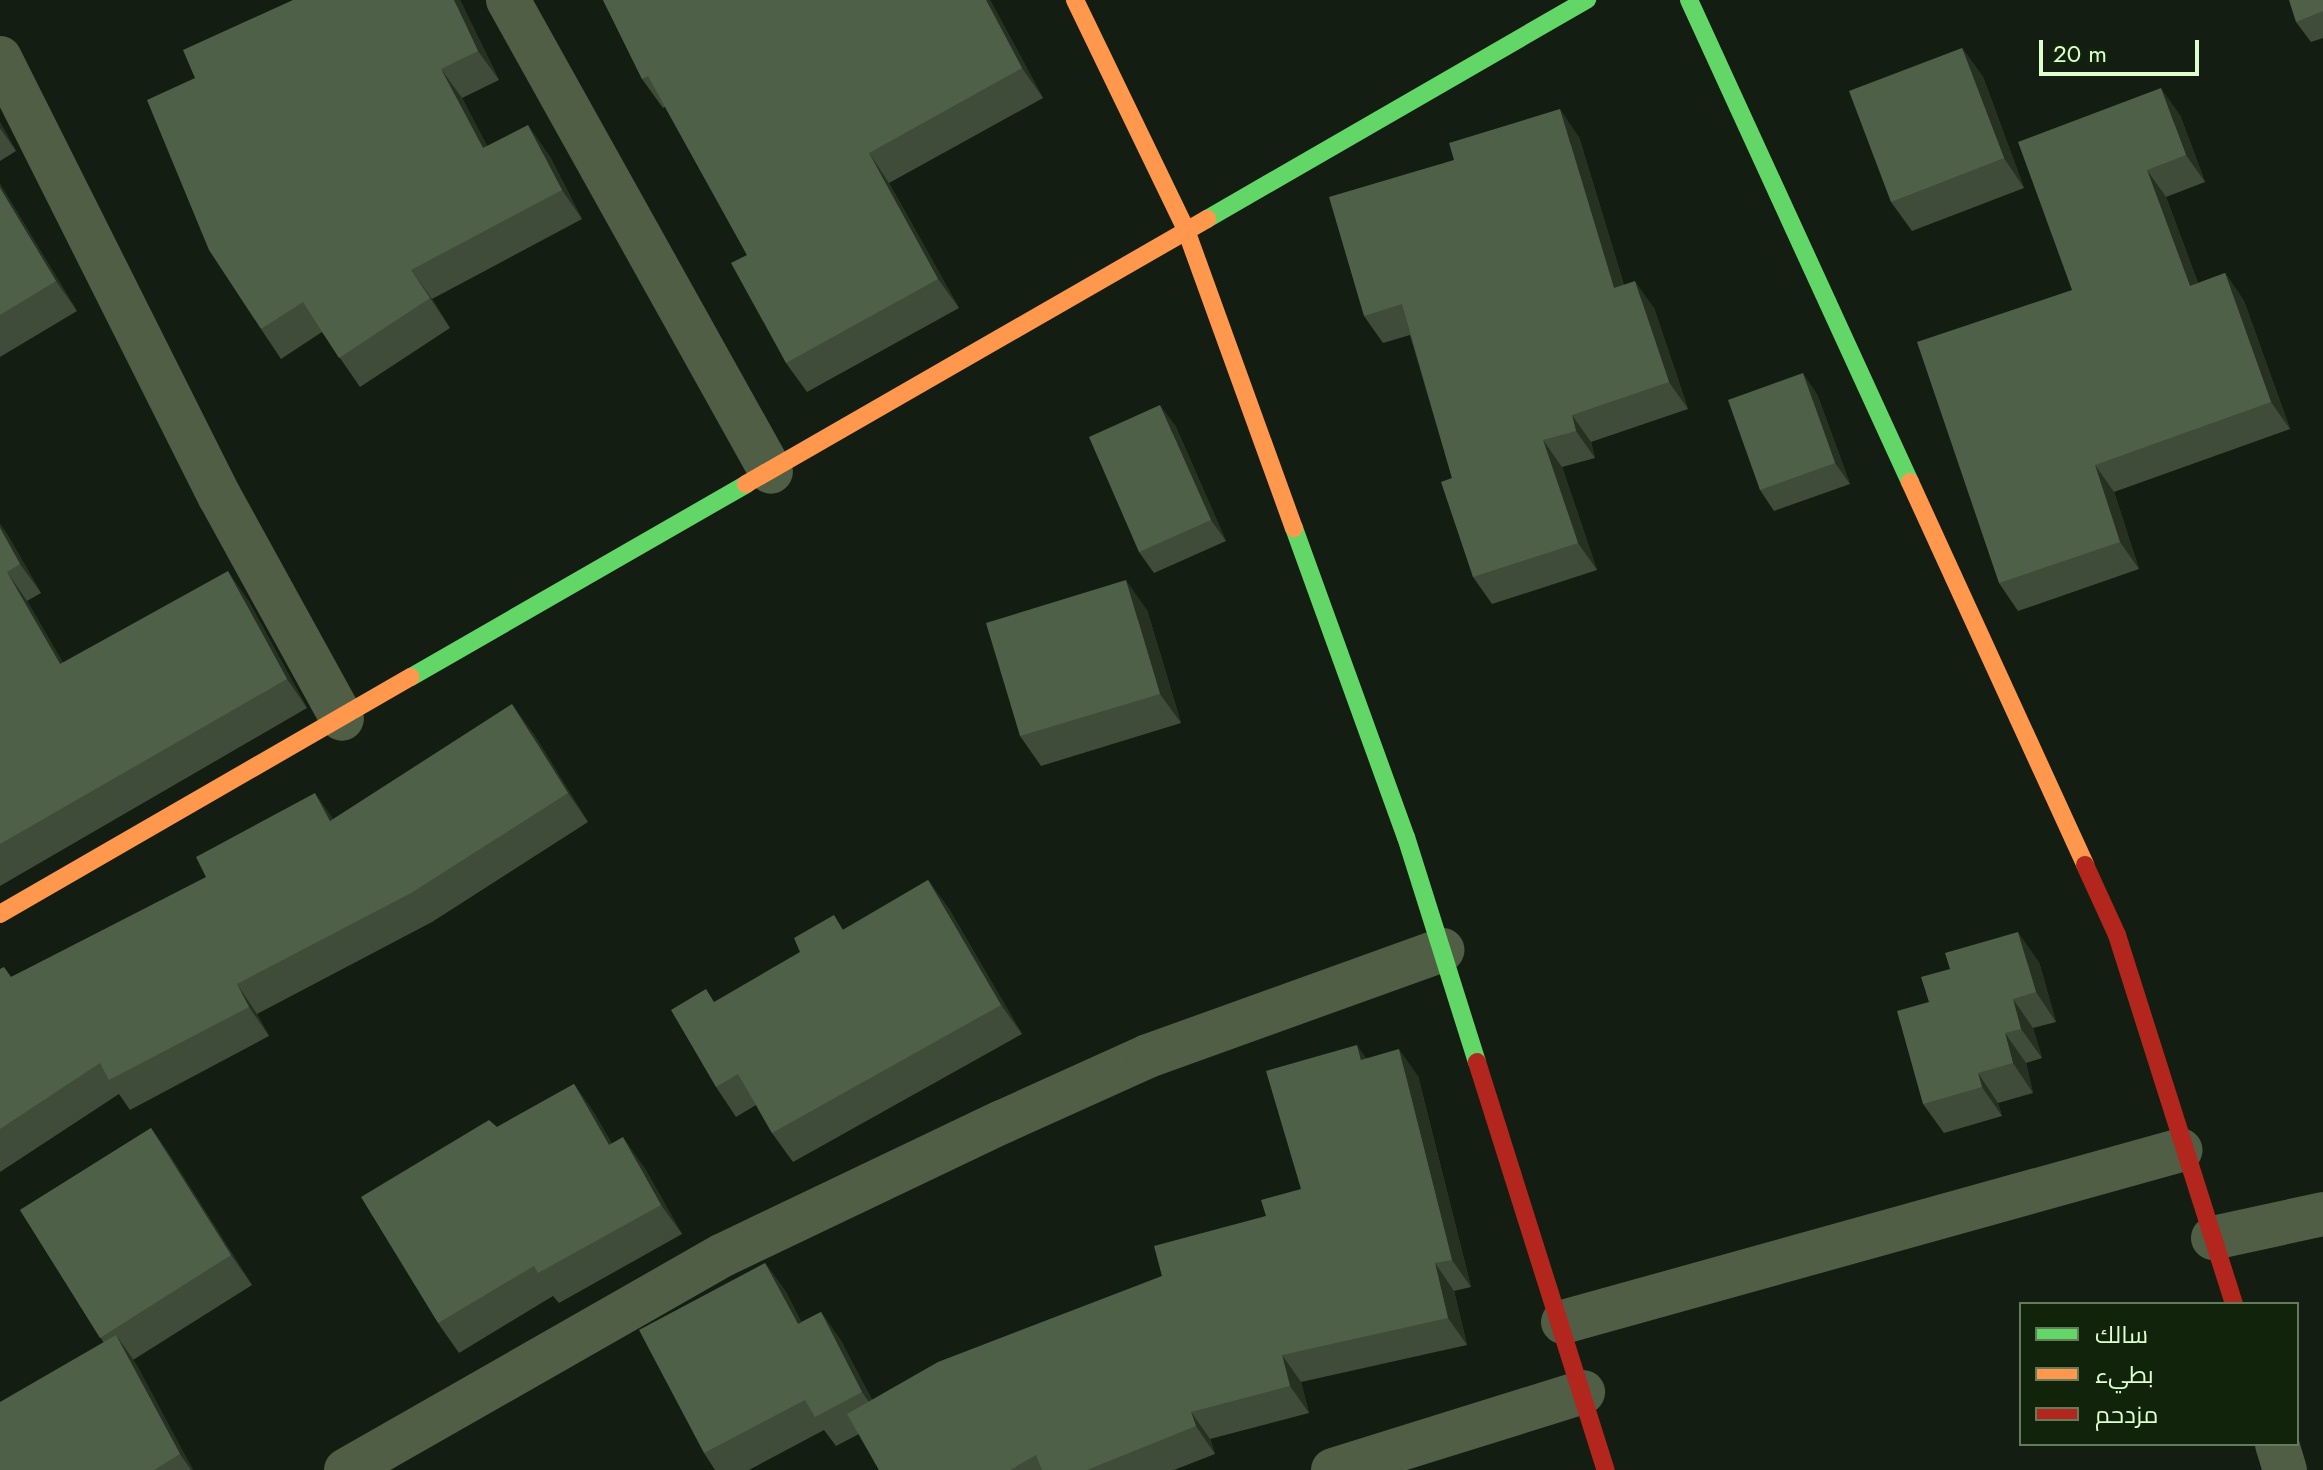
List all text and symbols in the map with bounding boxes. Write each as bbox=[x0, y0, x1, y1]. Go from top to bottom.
scale bar bbox=[2043, 24, 2203, 74]
text: 20 m bbox=[2053, 36, 2107, 71]
legend bbox=[2019, 1302, 2299, 1446]
text: سالك bbox=[2095, 1317, 2148, 1352]
text: بطيء bbox=[2095, 1357, 2154, 1392]
text: مزدحم bbox=[2095, 1397, 2158, 1432]

